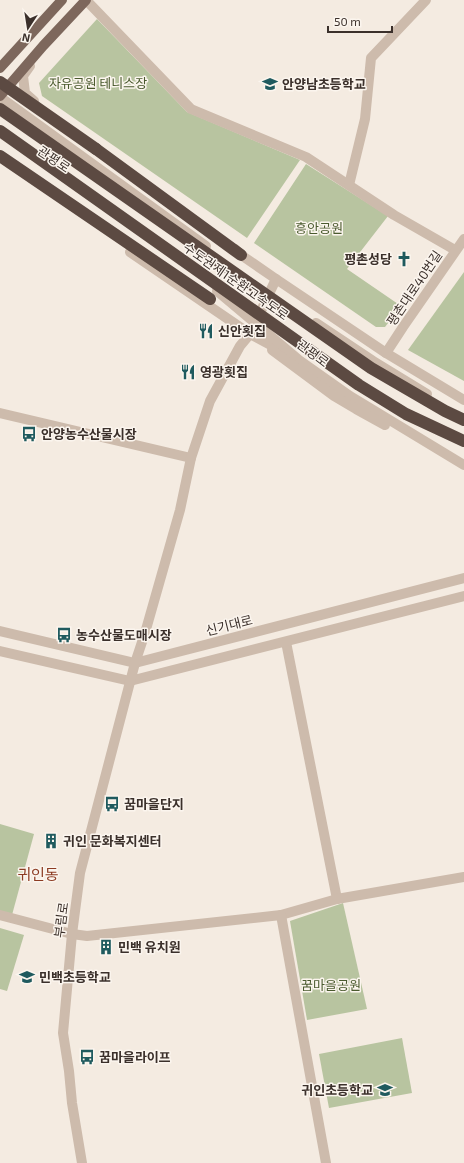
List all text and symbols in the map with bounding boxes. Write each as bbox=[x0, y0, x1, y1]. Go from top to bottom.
north arrow bbox=[8, 8, 48, 48]
scale bar bbox=[328, 8, 392, 34]
text: 50 m bbox=[334, 14, 361, 28]
text: N bbox=[21, 31, 31, 45]
park label: 자유공원 테니스장 bbox=[49, 75, 147, 91]
school or university icon: 안양남초등학교 bbox=[261, 75, 279, 93]
place label: 안양남초등학교 bbox=[282, 76, 366, 92]
street label: 관평로 bbox=[35, 142, 73, 176]
park label: 흥안공원 bbox=[295, 220, 343, 236]
street label: 수도권제1순환고속도로 bbox=[180, 239, 292, 323]
street label: 평촌대로40번길 bbox=[383, 247, 445, 329]
church icon: 평촌성당 bbox=[395, 250, 413, 268]
place label: 평촌성당 bbox=[344, 251, 392, 267]
restaurant icon: 신안횟집 bbox=[197, 322, 215, 340]
place label: 신안횟집 bbox=[218, 323, 266, 339]
street label: 관평로 bbox=[294, 336, 332, 370]
restaurant icon: 영광횟집 bbox=[179, 363, 197, 381]
place label: 영광횟집 bbox=[200, 364, 248, 380]
bus stop icon: 안양농수산물시장 bbox=[20, 425, 38, 443]
place label: 안양농수산물시장 bbox=[41, 426, 137, 442]
street label: 신기대로 bbox=[204, 611, 254, 639]
bus stop icon: 농수산물도매시장 bbox=[55, 626, 73, 644]
place label: 농수산물도매시장 bbox=[76, 627, 172, 643]
bus stop icon: 꿈마을단지 bbox=[103, 795, 121, 813]
place label: 꿈마을단지 bbox=[124, 796, 184, 812]
building icon: 귀인 문화복지센터 bbox=[42, 832, 60, 850]
place label: 귀인 문화복지센터 bbox=[63, 833, 162, 849]
district label: 귀인동 bbox=[17, 865, 59, 883]
street label: 부림로 bbox=[51, 901, 71, 939]
building icon: 민백 유치원 bbox=[97, 938, 115, 956]
place label: 민백 유치원 bbox=[118, 939, 181, 955]
school or university icon: 민백초등학교 bbox=[18, 968, 36, 986]
place label: 민백초등학교 bbox=[39, 969, 111, 985]
park label: 꿈마을공원 bbox=[301, 977, 361, 993]
bus stop icon: 꿈마을라이프 bbox=[78, 1048, 96, 1066]
place label: 꿈마을라이프 bbox=[99, 1049, 171, 1065]
school or university icon: 귀인초등학교 bbox=[376, 1081, 394, 1099]
place label: 귀인초등학교 bbox=[301, 1082, 373, 1098]

